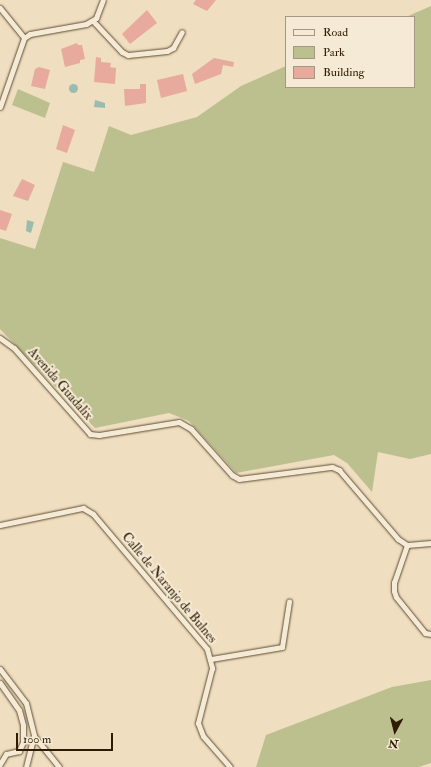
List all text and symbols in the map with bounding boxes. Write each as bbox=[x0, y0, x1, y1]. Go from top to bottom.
legend bbox=[285, 16, 415, 88]
text: Road bbox=[323, 25, 348, 40]
text: Park bbox=[323, 45, 345, 60]
text: Building bbox=[323, 65, 364, 80]
street label: Avenida Guadalix bbox=[24, 345, 96, 423]
street label: Calle de Naranjo de Bulnes bbox=[118, 530, 220, 646]
north arrow bbox=[375, 711, 415, 751]
scale bar bbox=[18, 725, 115, 751]
text: 100 m bbox=[23, 732, 51, 747]
text: N bbox=[388, 736, 399, 750]

